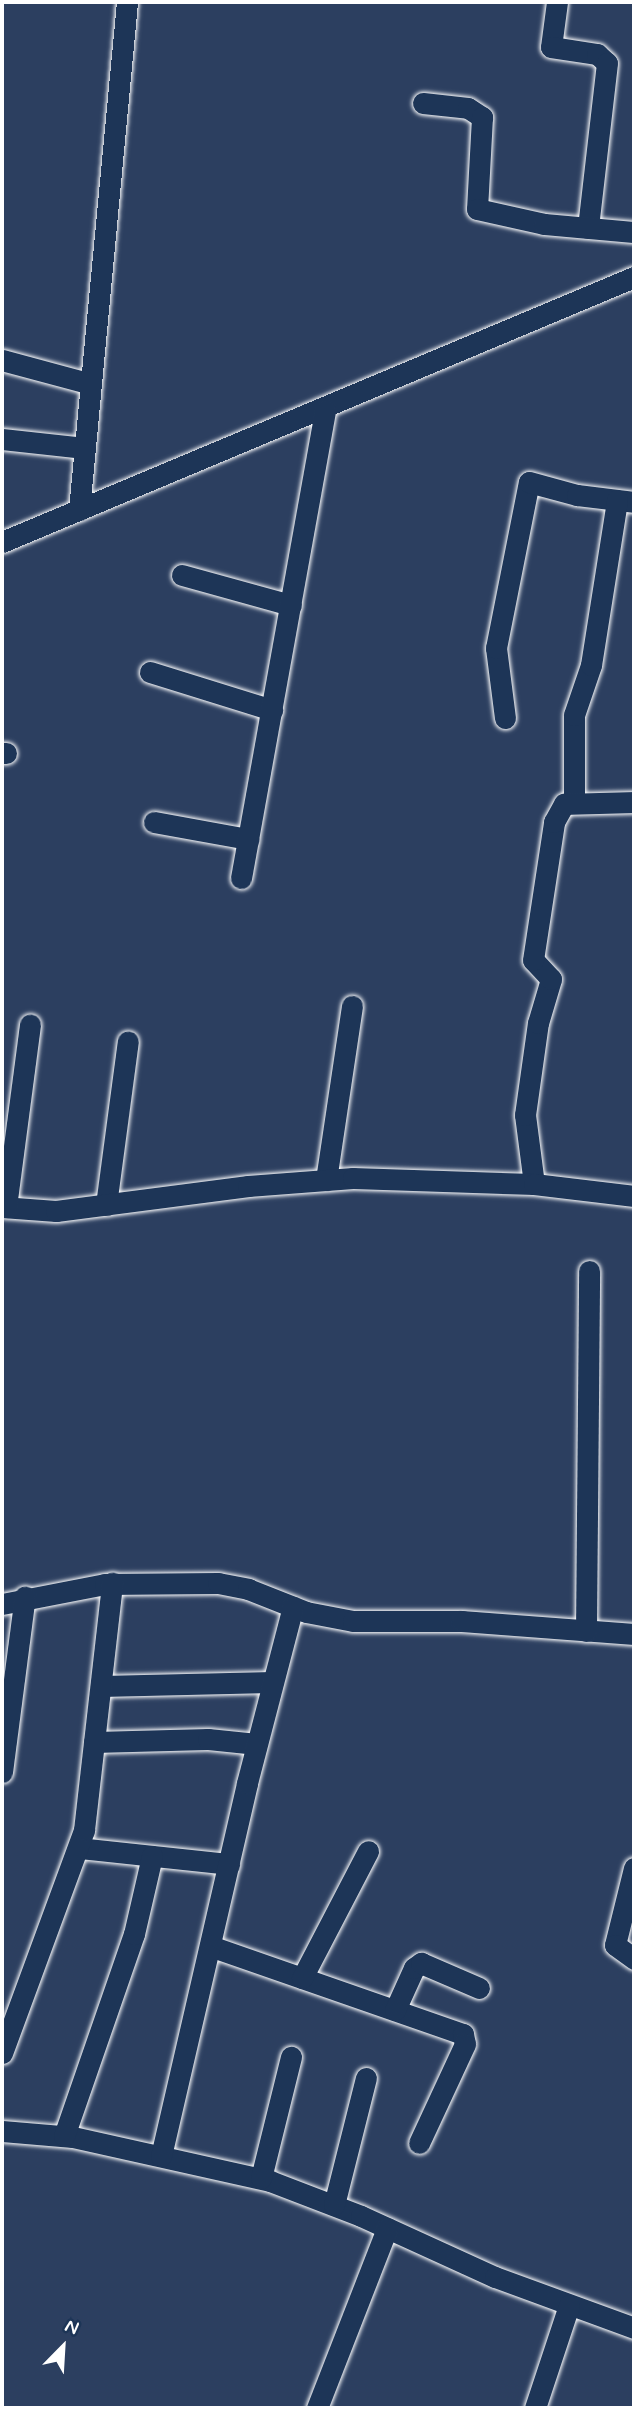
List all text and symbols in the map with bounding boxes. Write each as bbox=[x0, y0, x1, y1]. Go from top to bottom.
north arrow bbox=[28, 2312, 98, 2382]
text: N bbox=[61, 2313, 83, 2341]

